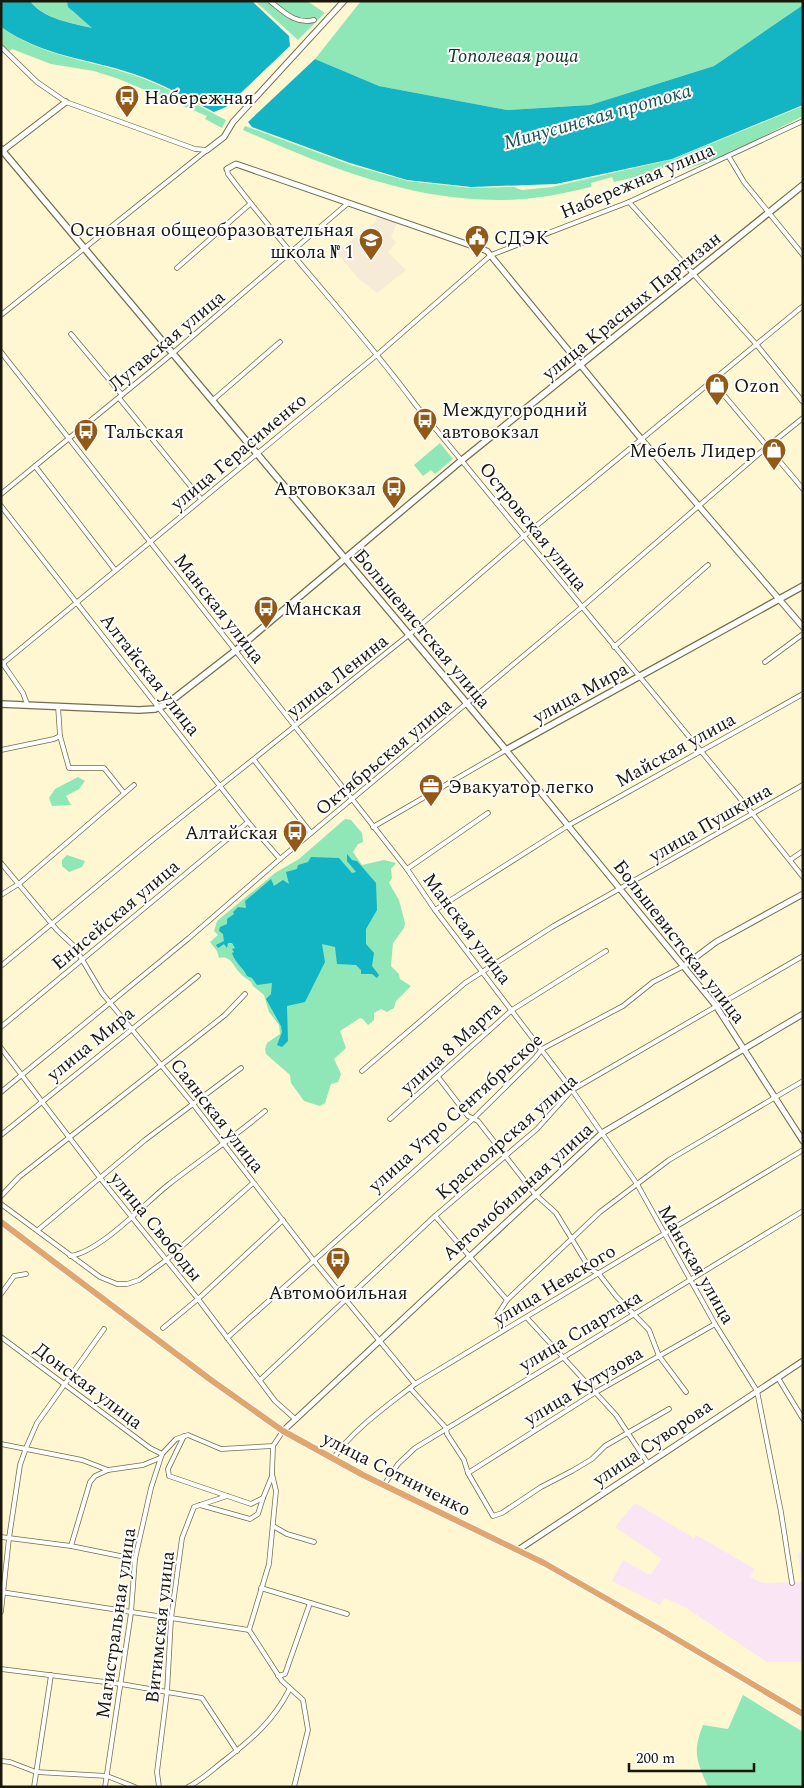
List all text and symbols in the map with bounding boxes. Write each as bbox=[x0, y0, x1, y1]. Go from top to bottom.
park label: Тополевая роща bbox=[447, 42, 579, 71]
water label: Минусинская протока bbox=[500, 76, 695, 158]
bus stop icon: Набережная bbox=[114, 84, 140, 118]
place label: Набережная bbox=[144, 84, 254, 113]
street label: Набережная улица bbox=[556, 135, 720, 227]
place label: Основная общеобразовательная школа № 1 bbox=[70, 216, 354, 267]
public building icon: СДЭК bbox=[464, 224, 490, 258]
place label: СДЭК bbox=[494, 224, 550, 253]
street label: улица Красных Партизан bbox=[535, 225, 728, 388]
school or university icon: Основная общеобразовательная школа № 1 bbox=[358, 227, 384, 261]
street label: Лугавская улица bbox=[102, 283, 232, 399]
shop icon: Ozon bbox=[704, 372, 730, 406]
place label: Ozon bbox=[734, 372, 780, 401]
street label: улица Герасименко bbox=[164, 386, 314, 519]
place label: Междугородний автовокзал bbox=[442, 396, 588, 447]
bus stop icon: Междугородний автовокзал bbox=[412, 407, 438, 441]
bus stop icon: Тальская bbox=[73, 418, 99, 452]
place label: Тальская bbox=[104, 418, 184, 447]
place label: Мебель Лидер bbox=[629, 437, 756, 466]
shop icon: Мебель Лидер bbox=[761, 437, 787, 471]
street label: Островская улица bbox=[471, 456, 595, 598]
place label: Автовокзал bbox=[274, 475, 376, 504]
bus stop icon: Автовокзал bbox=[381, 475, 407, 509]
street label: Большевистская улица bbox=[346, 543, 498, 716]
street label: Манская улица bbox=[166, 547, 272, 671]
bus stop icon: Манская bbox=[253, 595, 279, 629]
place label: Манская bbox=[284, 595, 362, 624]
street label: Алтайская улица bbox=[92, 607, 208, 743]
street label: улица Ленина bbox=[280, 627, 395, 726]
street label: улица Мира bbox=[527, 655, 635, 732]
street label: Октябрьская улица bbox=[309, 691, 459, 823]
street label: Майская улица bbox=[610, 705, 742, 795]
office icon: Эвакуатор легко bbox=[418, 773, 444, 807]
place label: Эвакуатор легко bbox=[448, 773, 594, 802]
street label: улица Пушкина bbox=[643, 776, 778, 871]
place label: Алтайская bbox=[185, 819, 278, 848]
bus stop icon: Алтайская bbox=[282, 819, 308, 853]
street label: Енисейская улица bbox=[46, 852, 187, 978]
street label: Большевистская улица bbox=[605, 854, 753, 1031]
street label: Манская улица bbox=[415, 867, 519, 992]
street label: улица 8 Марта bbox=[393, 994, 508, 1102]
street label: улица Мира bbox=[40, 999, 142, 1089]
street label: улица Утро Сентябрьское bbox=[361, 1027, 550, 1200]
street label: Саянская улица bbox=[163, 1052, 272, 1180]
street label: Красноярская улица bbox=[429, 1067, 585, 1207]
street label: Автомобильная улица bbox=[436, 1116, 601, 1268]
street label: улица Свободы bbox=[102, 1165, 209, 1288]
street label: Манская улица bbox=[650, 1200, 742, 1330]
street label: улица Невского bbox=[487, 1237, 622, 1334]
bus stop icon: Автомобильная bbox=[325, 1246, 351, 1280]
place label: Автомобильная bbox=[268, 1279, 408, 1308]
street label: улица Спартака bbox=[513, 1283, 648, 1380]
street label: Донская улица bbox=[27, 1335, 149, 1437]
street label: улица Кутузова bbox=[518, 1339, 650, 1434]
street label: улица Суворова bbox=[586, 1392, 719, 1495]
street label: улица Сотниченко bbox=[316, 1424, 476, 1524]
street label: Магистральная улица bbox=[89, 1525, 144, 1721]
street label: Витимская улица bbox=[138, 1549, 183, 1705]
scale bar bbox=[629, 1740, 754, 1772]
text: 200 m bbox=[636, 1747, 675, 1770]

